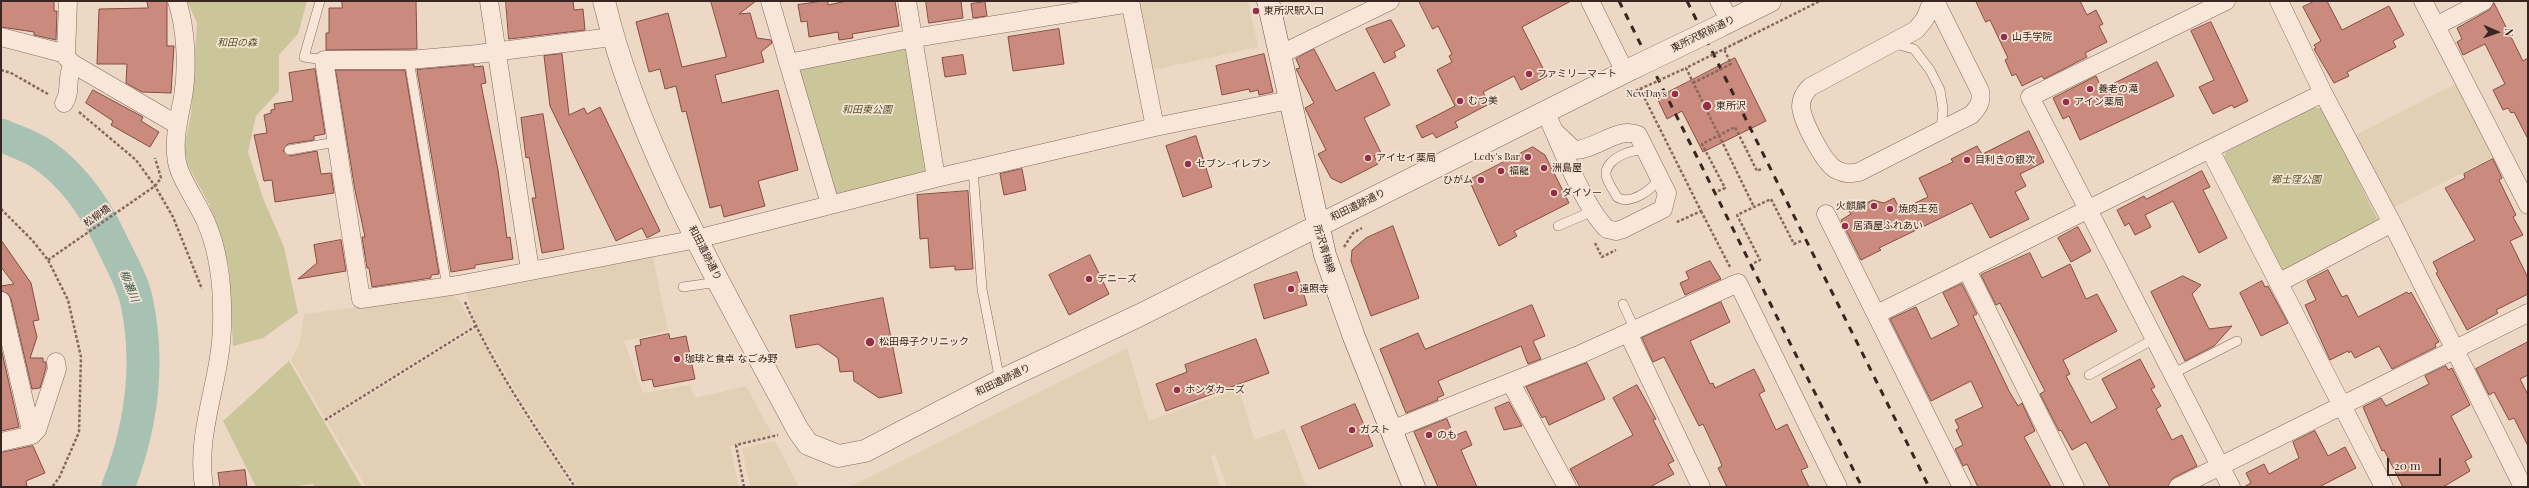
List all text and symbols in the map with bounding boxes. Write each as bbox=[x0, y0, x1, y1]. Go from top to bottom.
place label: 東所沢駅入口 bbox=[1264, 5, 1324, 17]
marker: 東所沢駅入口 bbox=[1251, 6, 1261, 16]
north arrow bbox=[2477, 12, 2517, 52]
street label: 東所沢駅前通り bbox=[1669, 13, 1737, 55]
text: N bbox=[2502, 28, 2517, 37]
place label: 山手学院 bbox=[2012, 31, 2052, 43]
marker: 山手学院 bbox=[1999, 32, 2009, 42]
park label: 和田の森 bbox=[217, 37, 257, 49]
place label: ファミリーマート bbox=[1537, 68, 1617, 80]
marker: ファミリーマート bbox=[1524, 69, 1534, 79]
place label: 養老の滝 bbox=[2098, 83, 2138, 95]
marker: 養老の滝 bbox=[2085, 84, 2095, 94]
place label: NewDays bbox=[1626, 88, 1667, 100]
marker: NewDays bbox=[1670, 89, 1680, 99]
place label: むつ美 bbox=[1468, 95, 1498, 107]
marker: むつ美 bbox=[1455, 96, 1465, 106]
place label: アイン薬局 bbox=[2074, 96, 2124, 108]
marker: アイン薬局 bbox=[2061, 97, 2071, 107]
marker: 東所沢 bbox=[1701, 100, 1713, 112]
place label: 東所沢 bbox=[1716, 100, 1746, 112]
park label: 和田東公園 bbox=[842, 104, 892, 116]
place label: Ledy's Bar bbox=[1474, 151, 1520, 163]
place label: アイセイ薬局 bbox=[1376, 152, 1436, 164]
marker: Ledy's Bar bbox=[1523, 152, 1533, 162]
marker: アイセイ薬局 bbox=[1363, 153, 1373, 163]
place label: 目利きの銀次 bbox=[1975, 154, 2035, 166]
marker: 目利きの銀次 bbox=[1962, 155, 1972, 165]
place label: セブン-イレブン bbox=[1196, 158, 1271, 170]
marker: セブン-イレブン bbox=[1183, 159, 1193, 169]
place label: 洲島屋 bbox=[1552, 162, 1582, 174]
marker: 洲島屋 bbox=[1539, 163, 1549, 173]
place label: 福龍 bbox=[1509, 165, 1529, 177]
marker: 福龍 bbox=[1496, 166, 1506, 176]
place label: ひがム bbox=[1443, 174, 1473, 186]
park label: 郷士窪公園 bbox=[2271, 174, 2321, 186]
marker: ひがム bbox=[1476, 175, 1486, 185]
street label: 和田遺跡通り bbox=[1328, 186, 1388, 224]
place label: ダイソー bbox=[1562, 187, 1602, 199]
marker: ダイソー bbox=[1549, 188, 1559, 198]
place label: 火麒麟 bbox=[1836, 200, 1866, 212]
marker: 火麒麟 bbox=[1869, 201, 1879, 211]
street label: 松柳橋 bbox=[81, 202, 113, 230]
place label: 焼肉王苑 bbox=[1898, 203, 1938, 215]
marker: 焼肉王苑 bbox=[1885, 204, 1895, 214]
place label: 居酒屋ふれあい bbox=[1853, 220, 1923, 232]
marker: 居酒屋ふれあい bbox=[1840, 221, 1850, 231]
street label: 所沢青梅線 bbox=[1311, 223, 1337, 275]
street label: 和田遺跡通り bbox=[686, 224, 724, 282]
water label: 柳瀬川 bbox=[117, 268, 141, 304]
place label: デニーズ bbox=[1097, 273, 1137, 285]
marker: デニーズ bbox=[1084, 274, 1094, 284]
place label: 遠照寺 bbox=[1299, 283, 1329, 295]
marker: 遠照寺 bbox=[1286, 284, 1296, 294]
marker: 松田母子クリニック bbox=[864, 336, 876, 348]
place label: 松田母子クリニック bbox=[879, 336, 969, 348]
place label: 珈琲と食卓 なごみ野 bbox=[685, 353, 777, 365]
marker: 珈琲と食卓 なごみ野 bbox=[672, 354, 682, 364]
street label: 和田遺跡通り bbox=[973, 361, 1033, 399]
place label: ホンダカーズ bbox=[1185, 384, 1245, 396]
marker: ホンダカーズ bbox=[1172, 385, 1182, 395]
place label: ガスト bbox=[1360, 424, 1390, 436]
marker: ガスト bbox=[1347, 425, 1357, 435]
place label: のも bbox=[1437, 429, 1457, 441]
marker: のも bbox=[1424, 430, 1434, 440]
scale bar bbox=[2389, 450, 2443, 476]
text: 20 m bbox=[2394, 457, 2421, 473]

